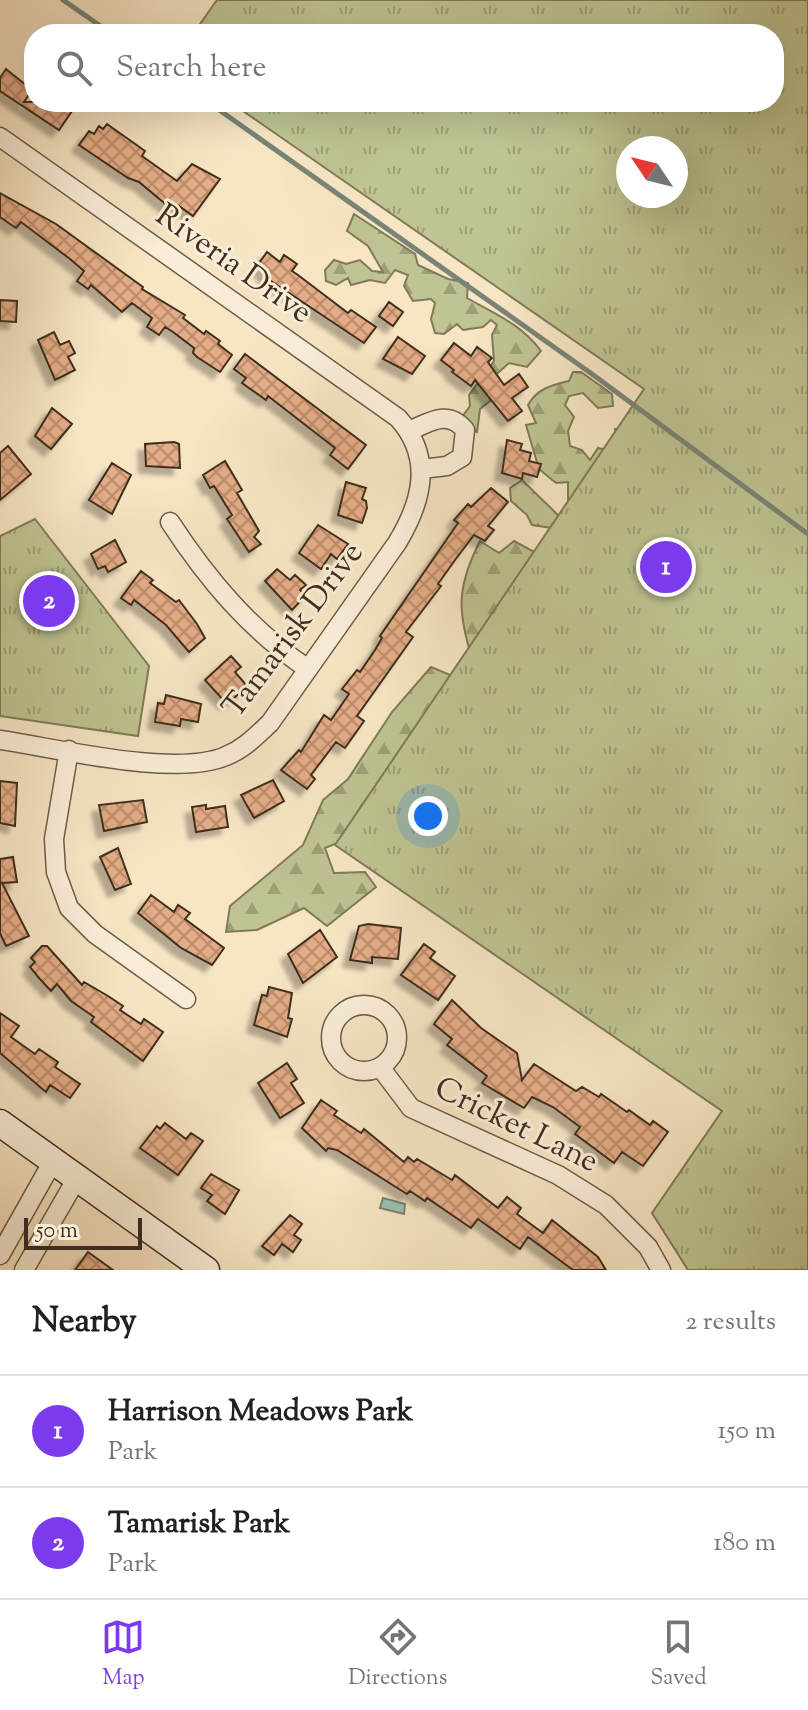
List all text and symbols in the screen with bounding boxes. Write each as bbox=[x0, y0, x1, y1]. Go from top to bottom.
search box bbox=[24, 24, 784, 112]
icon: search bbox=[52, 46, 96, 90]
text: Search here bbox=[116, 47, 266, 90]
north arrow bbox=[616, 136, 688, 208]
street label: Riveria Drive bbox=[145, 194, 321, 336]
street label: Tamarisk Drive bbox=[212, 533, 376, 729]
pin: 1 bbox=[640, 537, 692, 597]
pin: 2 bbox=[23, 571, 75, 631]
your location bbox=[408, 796, 448, 836]
street label: Cricket Lane bbox=[426, 1066, 606, 1186]
scale bar bbox=[24, 1214, 142, 1250]
text: 50 m bbox=[36, 1216, 78, 1248]
text: Nearby bbox=[32, 1298, 137, 1347]
text: 2 results bbox=[685, 1304, 776, 1341]
text: Harrison Meadows Park bbox=[108, 1391, 413, 1434]
text: 1 bbox=[54, 1413, 62, 1450]
text: 150 m bbox=[717, 1413, 776, 1450]
text: Park bbox=[108, 1434, 158, 1471]
text: Tamarisk Park bbox=[108, 1503, 290, 1546]
text: 2 bbox=[52, 1525, 64, 1562]
text: 180 m bbox=[713, 1525, 776, 1562]
text: Park bbox=[108, 1546, 158, 1583]
tab: Map bbox=[101, 1615, 145, 1695]
tab: Directions bbox=[348, 1615, 447, 1695]
tab: Saved bbox=[650, 1615, 707, 1695]

